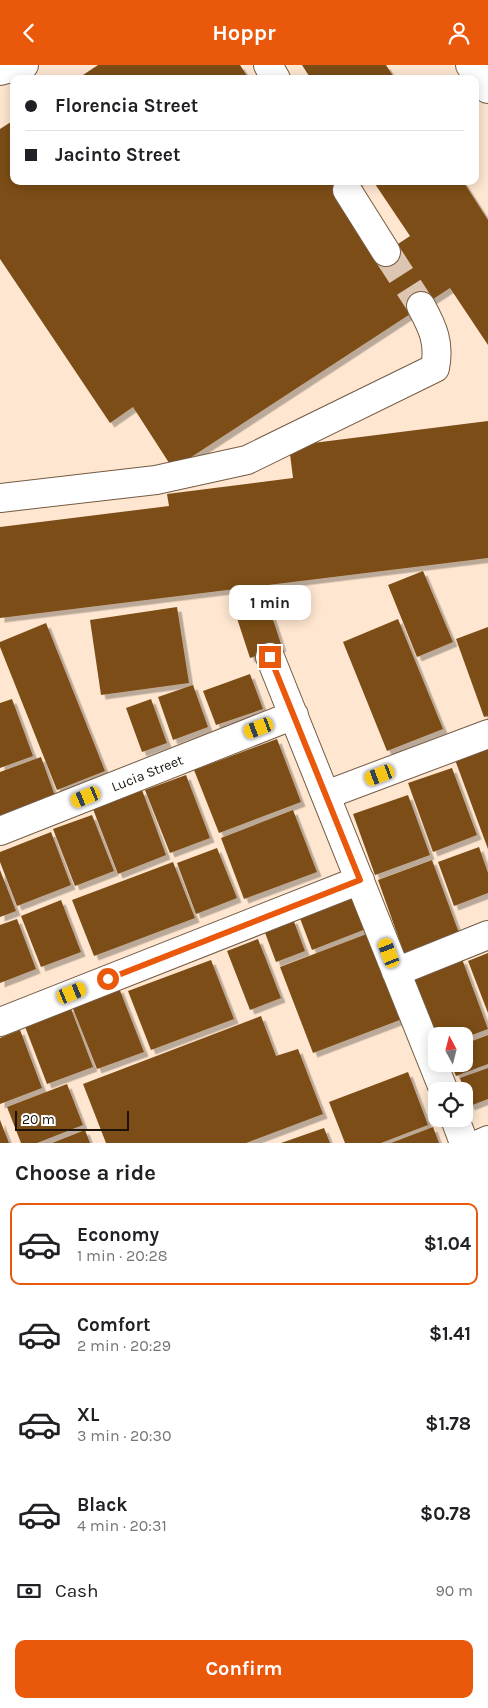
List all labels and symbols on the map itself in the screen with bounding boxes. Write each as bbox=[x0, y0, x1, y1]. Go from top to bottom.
callout: 1 min bbox=[229, 585, 311, 619]
route end bbox=[259, 646, 281, 668]
car bbox=[242, 716, 275, 740]
street label: Lucia Street bbox=[109, 751, 186, 796]
car bbox=[363, 763, 396, 787]
car bbox=[69, 784, 102, 810]
car bbox=[376, 936, 401, 970]
route start bbox=[97, 968, 119, 990]
car bbox=[55, 980, 88, 1006]
north arrow bbox=[428, 1027, 472, 1073]
scale bar bbox=[15, 1108, 129, 1131]

